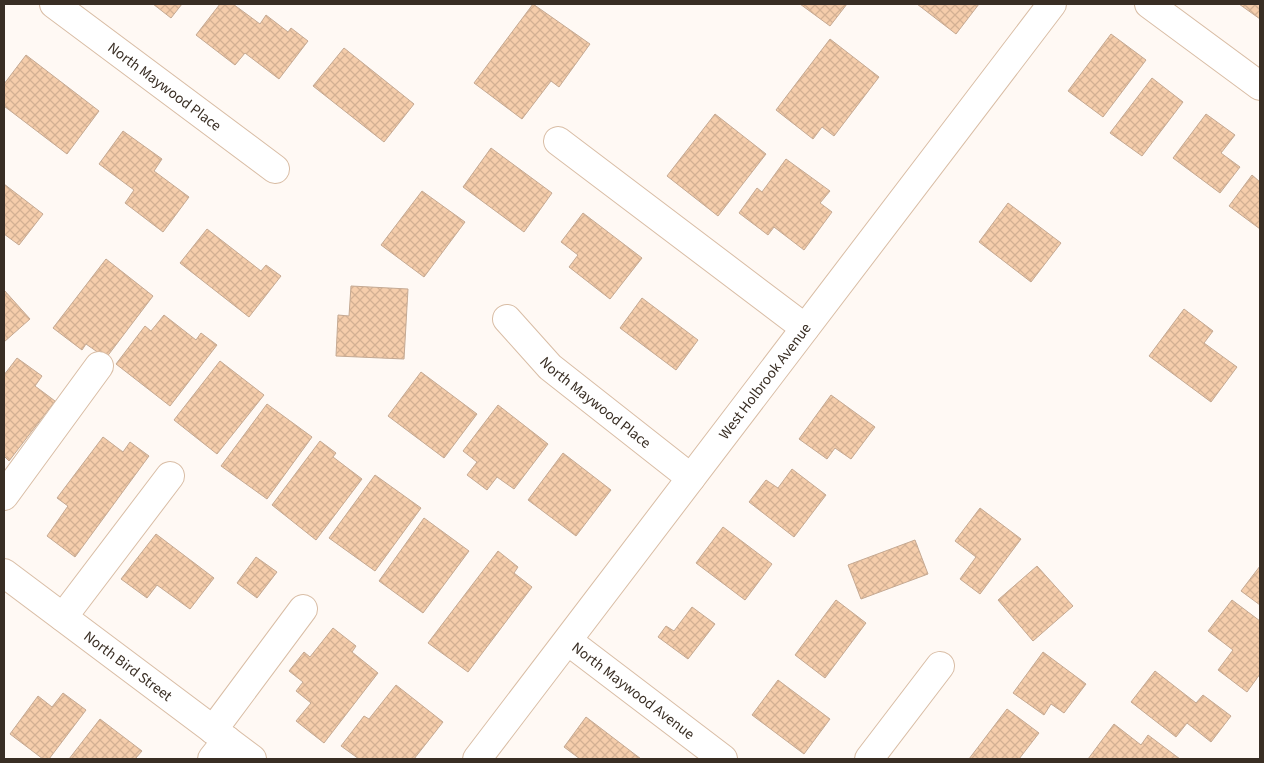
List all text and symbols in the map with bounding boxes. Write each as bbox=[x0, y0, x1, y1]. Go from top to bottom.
street label: North Maywood Place bbox=[103, 38, 225, 136]
street label: West Holbrook Avenue bbox=[714, 319, 816, 444]
street label: North Maywood Place bbox=[534, 352, 655, 454]
street label: North Bird Street bbox=[79, 626, 176, 707]
street label: North Maywood Avenue bbox=[567, 637, 699, 745]

